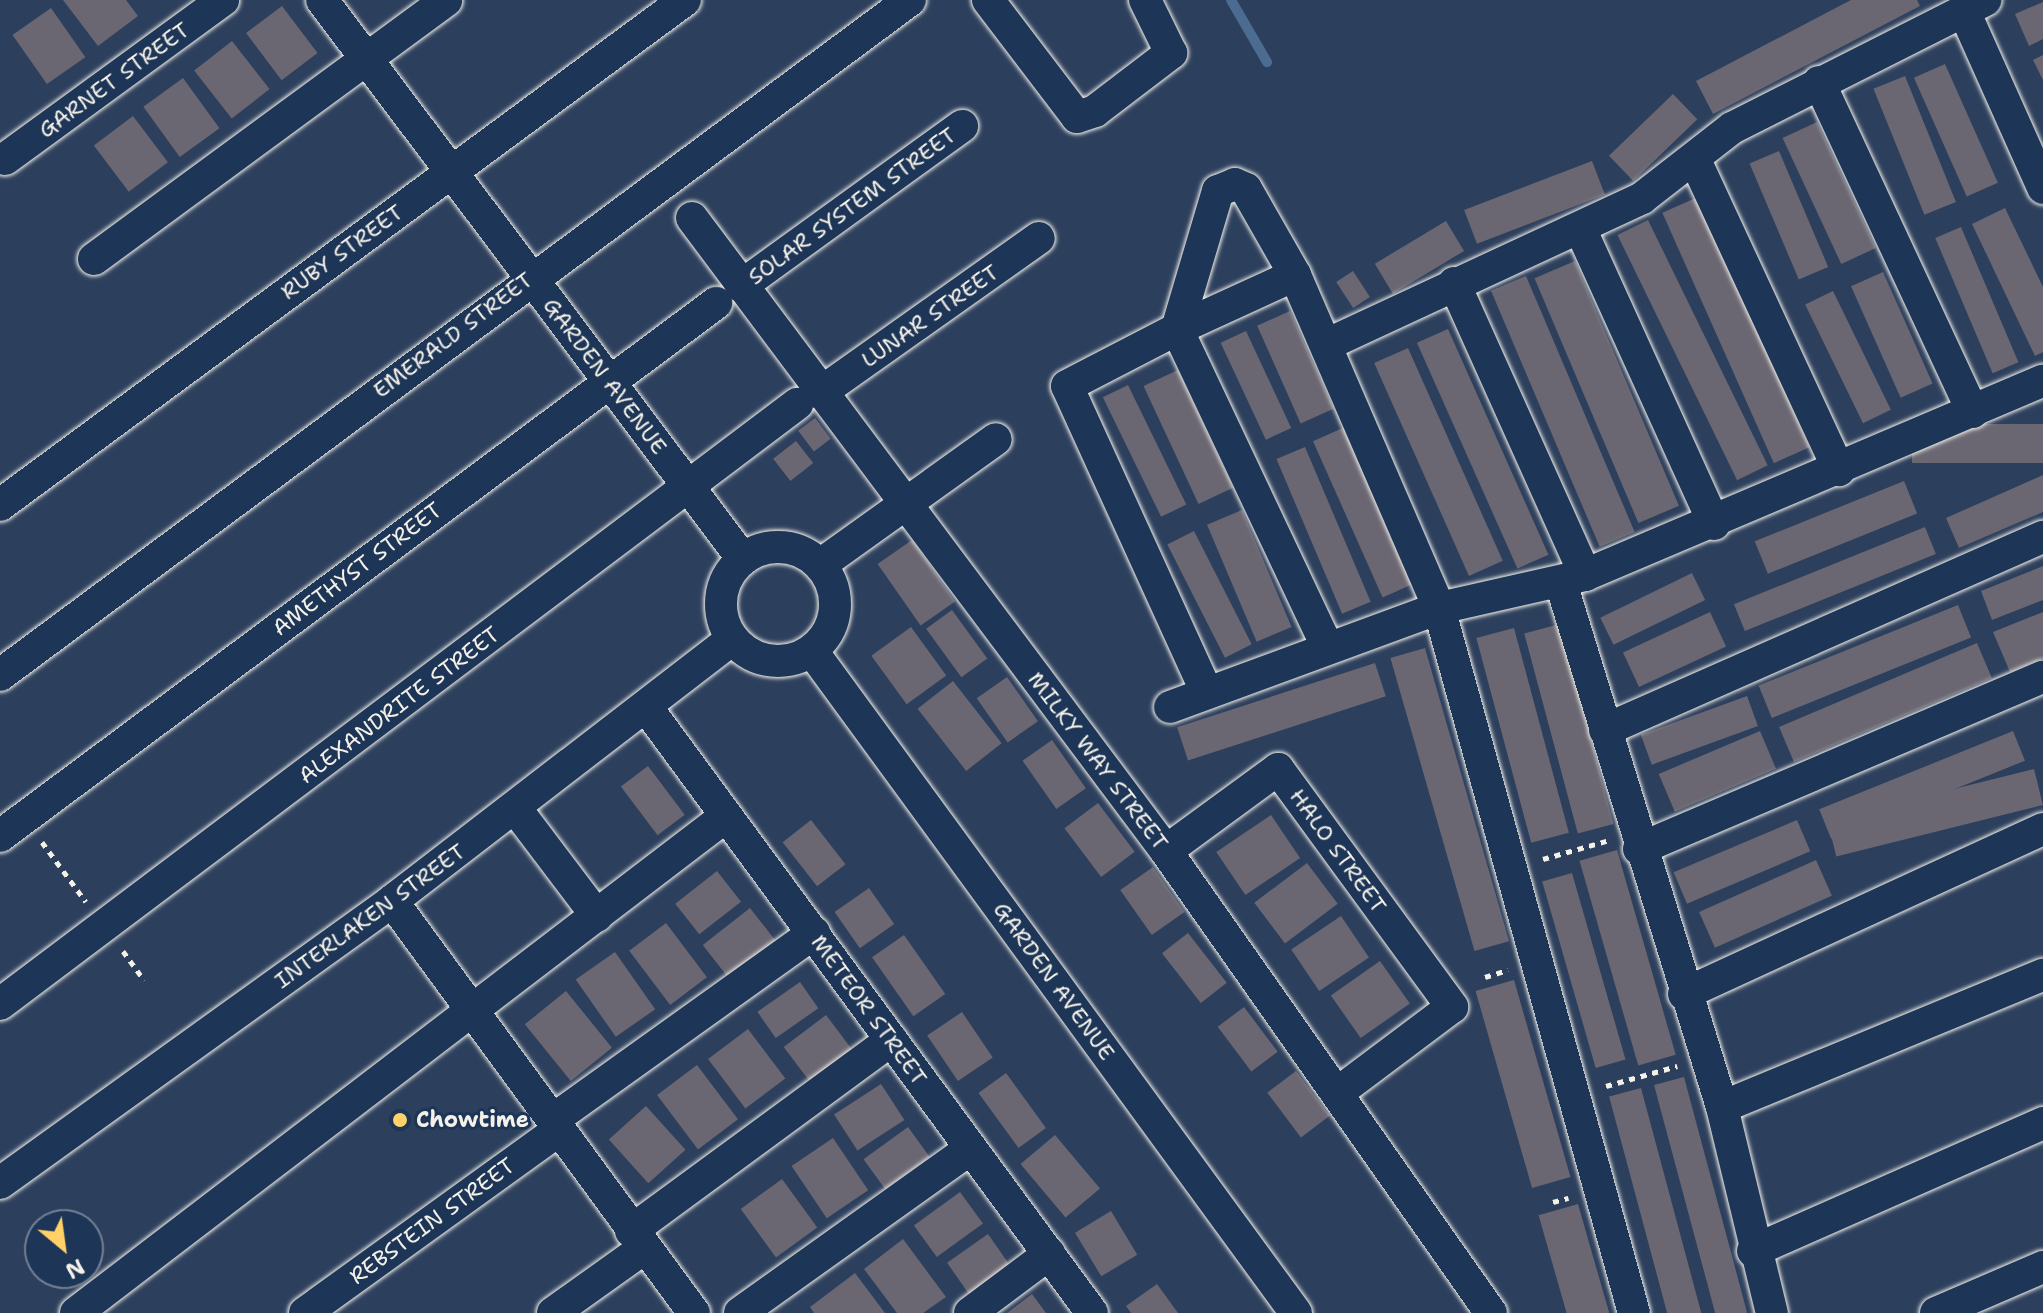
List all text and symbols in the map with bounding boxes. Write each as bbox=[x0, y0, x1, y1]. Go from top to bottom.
street label: GARNET STREET bbox=[33, 16, 195, 144]
street label: SOLAR SYSTEM STREET bbox=[743, 122, 961, 290]
street label: RUBY STREET bbox=[276, 199, 408, 305]
street label: LUNAR STREET bbox=[856, 259, 1004, 373]
street label: EMERALD STREET bbox=[368, 266, 538, 404]
street label: GARDEN AVENUE bbox=[538, 293, 672, 459]
street label: AMETHYST STREET bbox=[267, 497, 447, 641]
street label: ALEXANDRITE STREET bbox=[293, 621, 505, 789]
street label: MILKY WAY STREET bbox=[1022, 667, 1174, 855]
street label: HALO STREET bbox=[1284, 784, 1392, 918]
street label: INTERLAKEN STREET bbox=[270, 838, 470, 994]
street label: GARDEN AVENUE bbox=[988, 897, 1120, 1065]
street label: METEOR STREET bbox=[806, 930, 932, 1090]
place label: Chowtime bbox=[416, 1107, 529, 1133]
marker: Chowtime bbox=[391, 1111, 409, 1129]
street label: REBSTEIN STREET bbox=[344, 1152, 520, 1290]
north arrow bbox=[24, 1209, 104, 1289]
text: N bbox=[60, 1252, 90, 1286]

